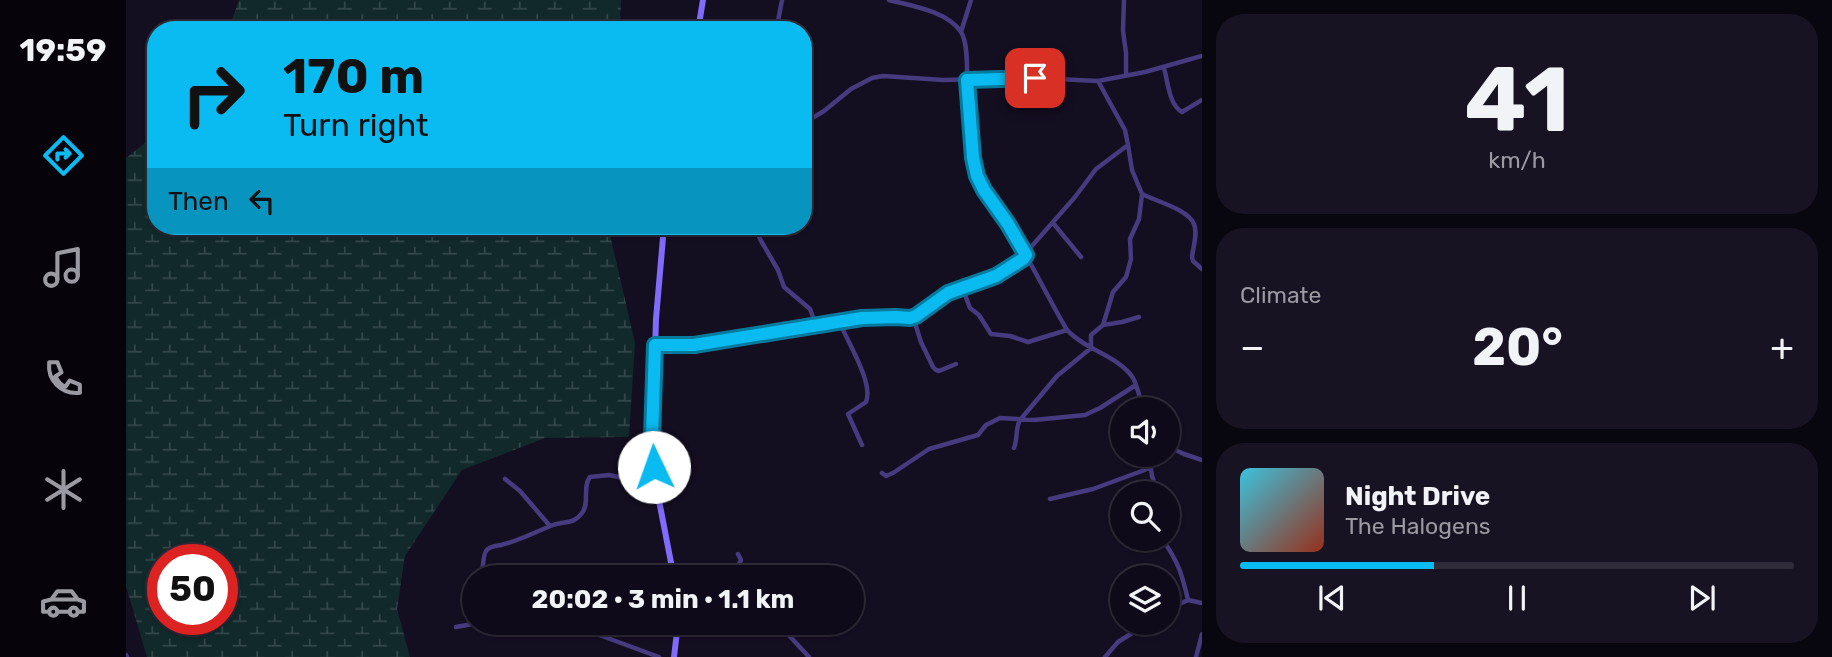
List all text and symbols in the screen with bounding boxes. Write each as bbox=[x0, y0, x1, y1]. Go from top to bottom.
text: 19:59 bbox=[20, 31, 106, 69]
text: 41 bbox=[1464, 46, 1570, 154]
text: 170 m bbox=[283, 47, 424, 105]
pin bbox=[1005, 48, 1065, 108]
icon: right bbox=[168, 49, 259, 140]
icon: arrive bbox=[1016, 59, 1054, 97]
text: Turn right bbox=[283, 106, 428, 144]
icon: directions bbox=[39, 131, 88, 180]
text: km/h bbox=[1488, 146, 1546, 174]
icon: left bbox=[243, 182, 281, 220]
text: Then bbox=[168, 186, 229, 217]
icon: music bbox=[39, 243, 88, 292]
text: Climate bbox=[1240, 281, 1321, 309]
text: 20° bbox=[1472, 316, 1563, 378]
text: − bbox=[1240, 324, 1265, 370]
text: + bbox=[1770, 324, 1794, 370]
icon: phone bbox=[39, 354, 88, 403]
map controls bbox=[1110, 397, 1180, 635]
button: sound bbox=[1110, 397, 1180, 467]
position arrow bbox=[617, 430, 691, 504]
icon: climate bbox=[39, 465, 88, 514]
button: search bbox=[1110, 481, 1180, 551]
text: Night Drive bbox=[1345, 481, 1490, 512]
text: The Halogens bbox=[1345, 512, 1491, 540]
speed limit sign: 50 bbox=[147, 544, 238, 635]
button: layers bbox=[1110, 565, 1180, 635]
icon: car bbox=[39, 577, 88, 626]
icon: previous bbox=[1313, 579, 1351, 617]
icon: pause bbox=[1498, 579, 1536, 617]
icon: next bbox=[1683, 579, 1721, 617]
text: 20:02 · 3 min · 1.1 km bbox=[532, 584, 794, 615]

